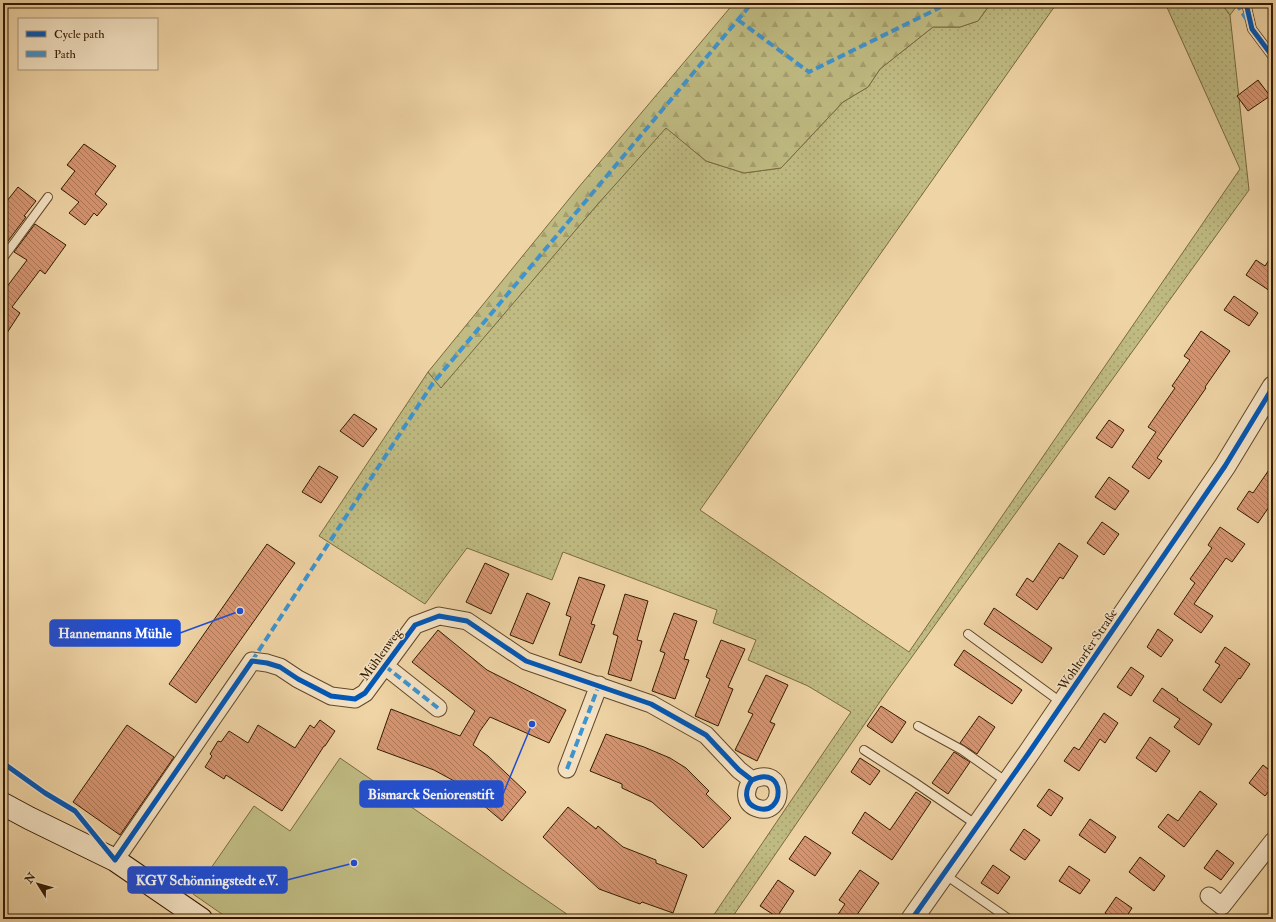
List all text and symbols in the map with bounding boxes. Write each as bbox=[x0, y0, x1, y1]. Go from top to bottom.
legend bbox=[18, 18, 158, 70]
text: Cycle path bbox=[54, 27, 105, 42]
text: Path bbox=[54, 47, 77, 62]
street label: Wohltorfer Straße bbox=[1054, 605, 1121, 694]
callout: Hannemanns Mühle bbox=[50, 620, 180, 646]
text: Hannemanns Mühle bbox=[58, 625, 172, 642]
street label: Mühlenweg bbox=[356, 625, 406, 684]
callout: Bismarck Seniorenstift bbox=[360, 781, 503, 807]
text: Bismarck Seniorenstift bbox=[368, 786, 495, 803]
north arrow bbox=[18, 864, 58, 904]
callout: KGV Schönningstedt e.V. bbox=[128, 867, 287, 893]
text: N bbox=[22, 870, 39, 887]
text: KGV Schönningstedt e.V. bbox=[136, 872, 279, 890]

